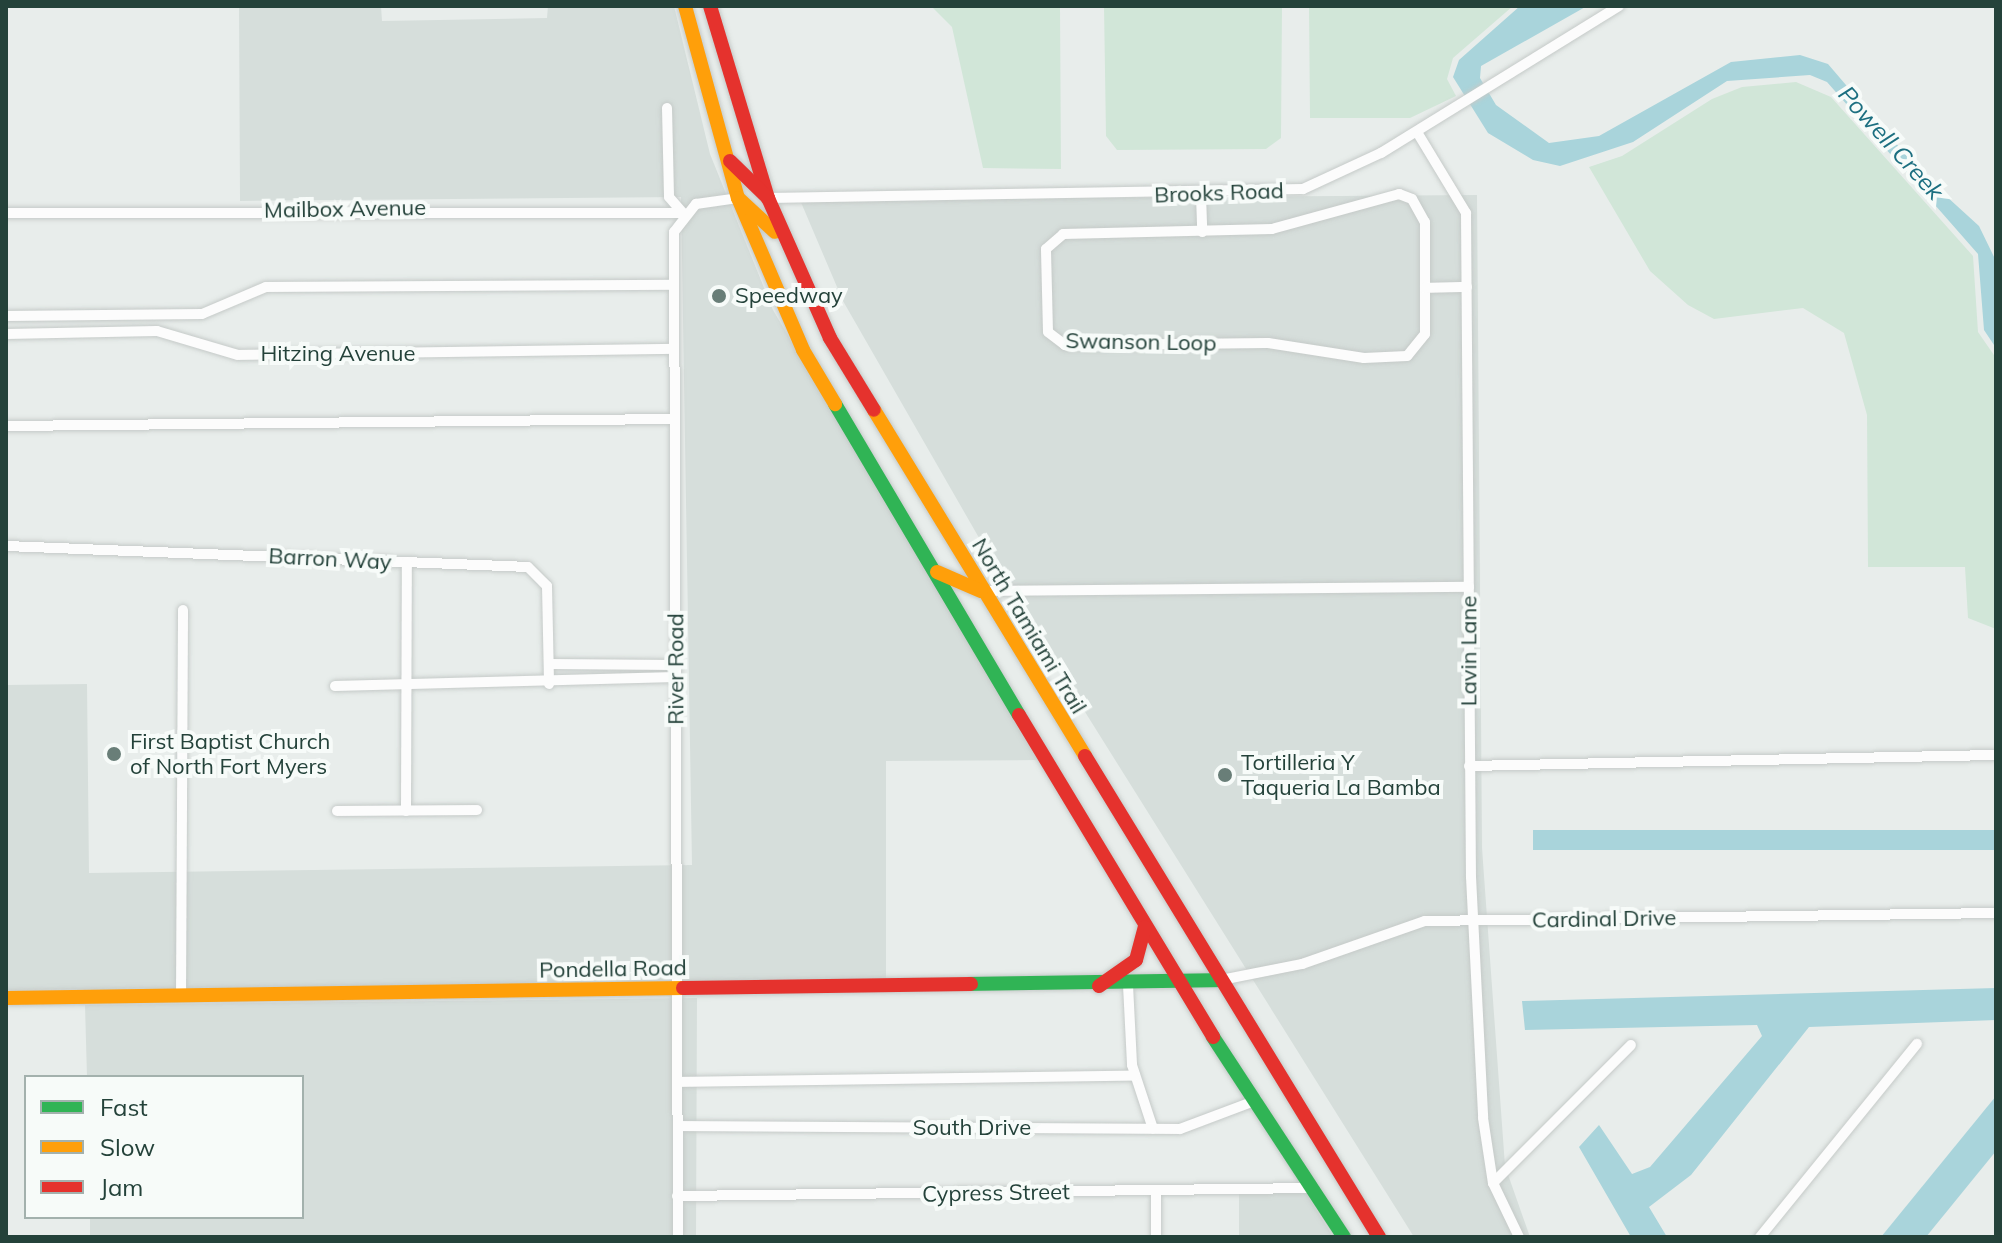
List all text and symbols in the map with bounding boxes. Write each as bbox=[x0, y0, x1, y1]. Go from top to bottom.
water label: Powell Creek bbox=[1832, 80, 1950, 206]
street label: Brooks Road bbox=[1154, 178, 1284, 208]
street label: Mailbox Avenue bbox=[264, 194, 426, 224]
place label: Speedway bbox=[735, 283, 843, 309]
marker: Speedway bbox=[710, 287, 728, 305]
street label: Swanson Loop bbox=[1065, 327, 1217, 357]
street label: Hitzing Avenue bbox=[261, 341, 415, 367]
street label: North Tamiami Trail bbox=[966, 534, 1092, 718]
street label: Barron Way bbox=[268, 543, 392, 575]
street label: Lavin Lane bbox=[1456, 596, 1482, 706]
street label: River Road bbox=[663, 613, 689, 725]
place label: First Baptist Church of North Fort Myers bbox=[130, 728, 330, 780]
marker: First Baptist Church of North Fort Myers bbox=[105, 745, 123, 763]
place label: Tortilleria Y Taqueria La Bamba bbox=[1241, 749, 1441, 800]
marker: Tortilleria Y Taqueria La Bamba bbox=[1216, 766, 1234, 784]
street label: Cardinal Drive bbox=[1532, 905, 1676, 933]
street label: Pondella Road bbox=[539, 955, 687, 983]
legend bbox=[24, 1075, 304, 1219]
text: Fast bbox=[100, 1092, 148, 1122]
street label: South Drive bbox=[913, 1115, 1031, 1141]
text: Slow bbox=[100, 1132, 155, 1162]
text: Jam bbox=[100, 1172, 143, 1202]
street label: Cypress Street bbox=[922, 1179, 1070, 1207]

